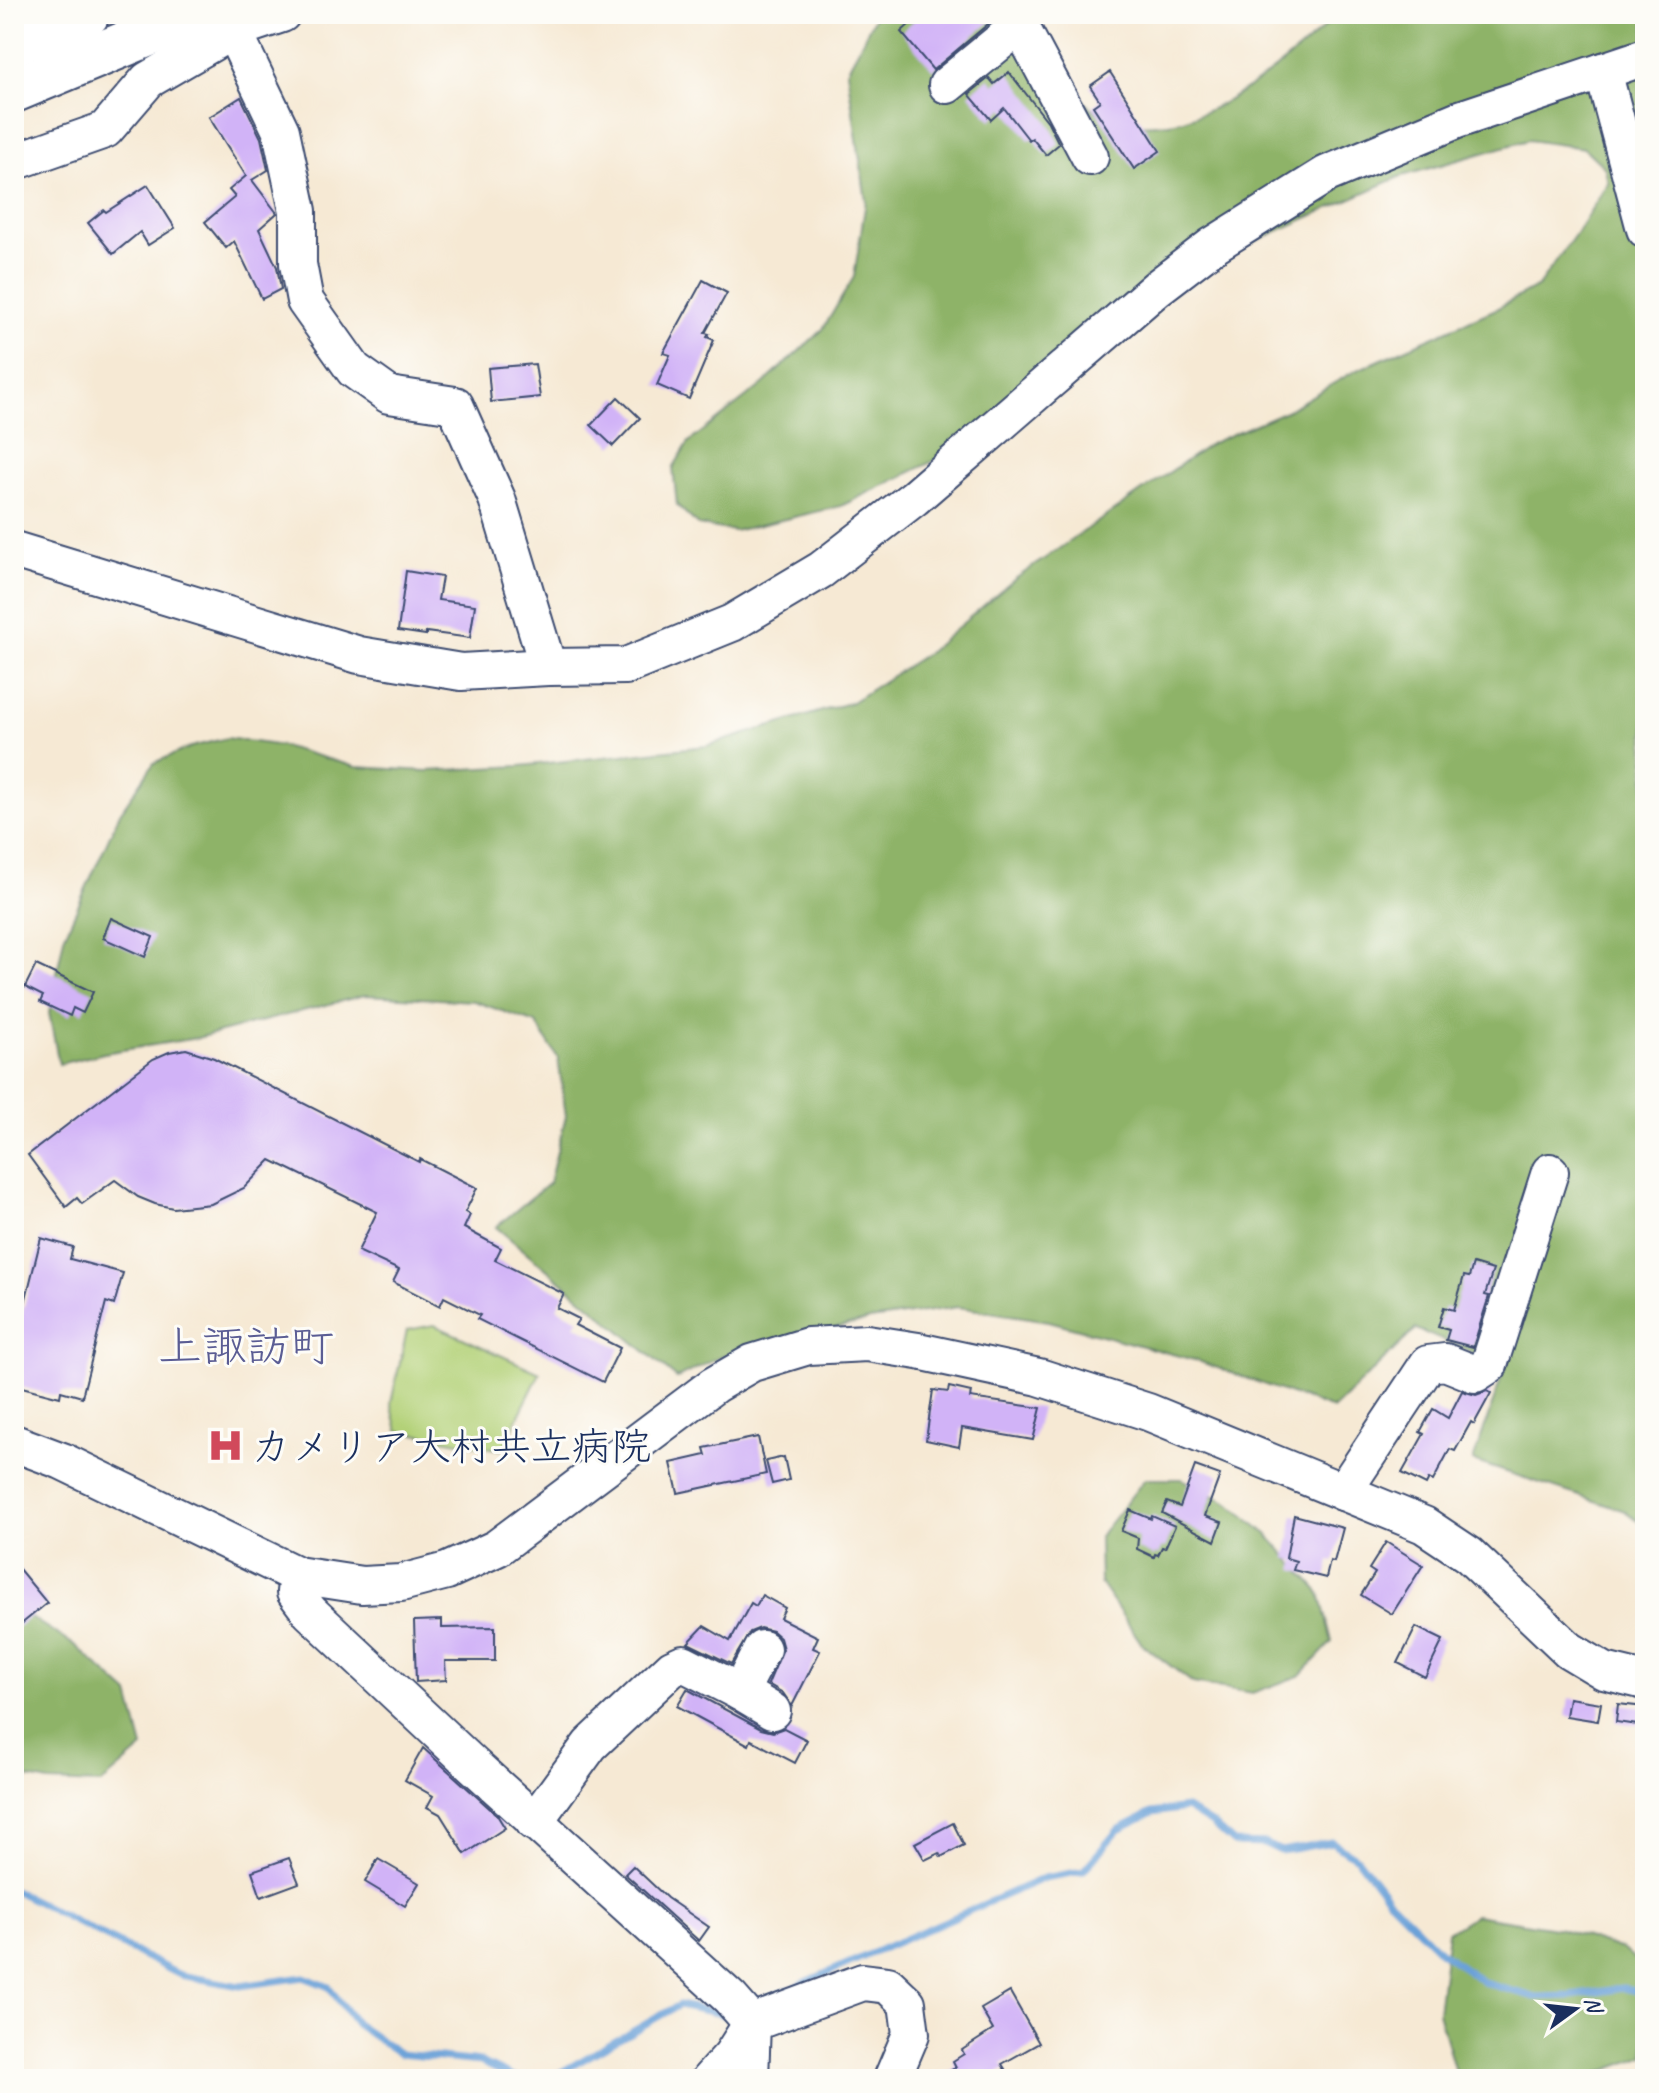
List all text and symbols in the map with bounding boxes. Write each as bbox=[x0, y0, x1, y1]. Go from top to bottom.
district label: 上諏訪町 bbox=[158, 1319, 334, 1374]
place label: カメリア大村共立病院 bbox=[251, 1422, 651, 1472]
hospital icon: カメリア大村共立病院 bbox=[206, 1427, 244, 1465]
north arrow bbox=[1535, 1969, 1615, 2049]
text: N bbox=[1578, 1994, 1610, 2018]

